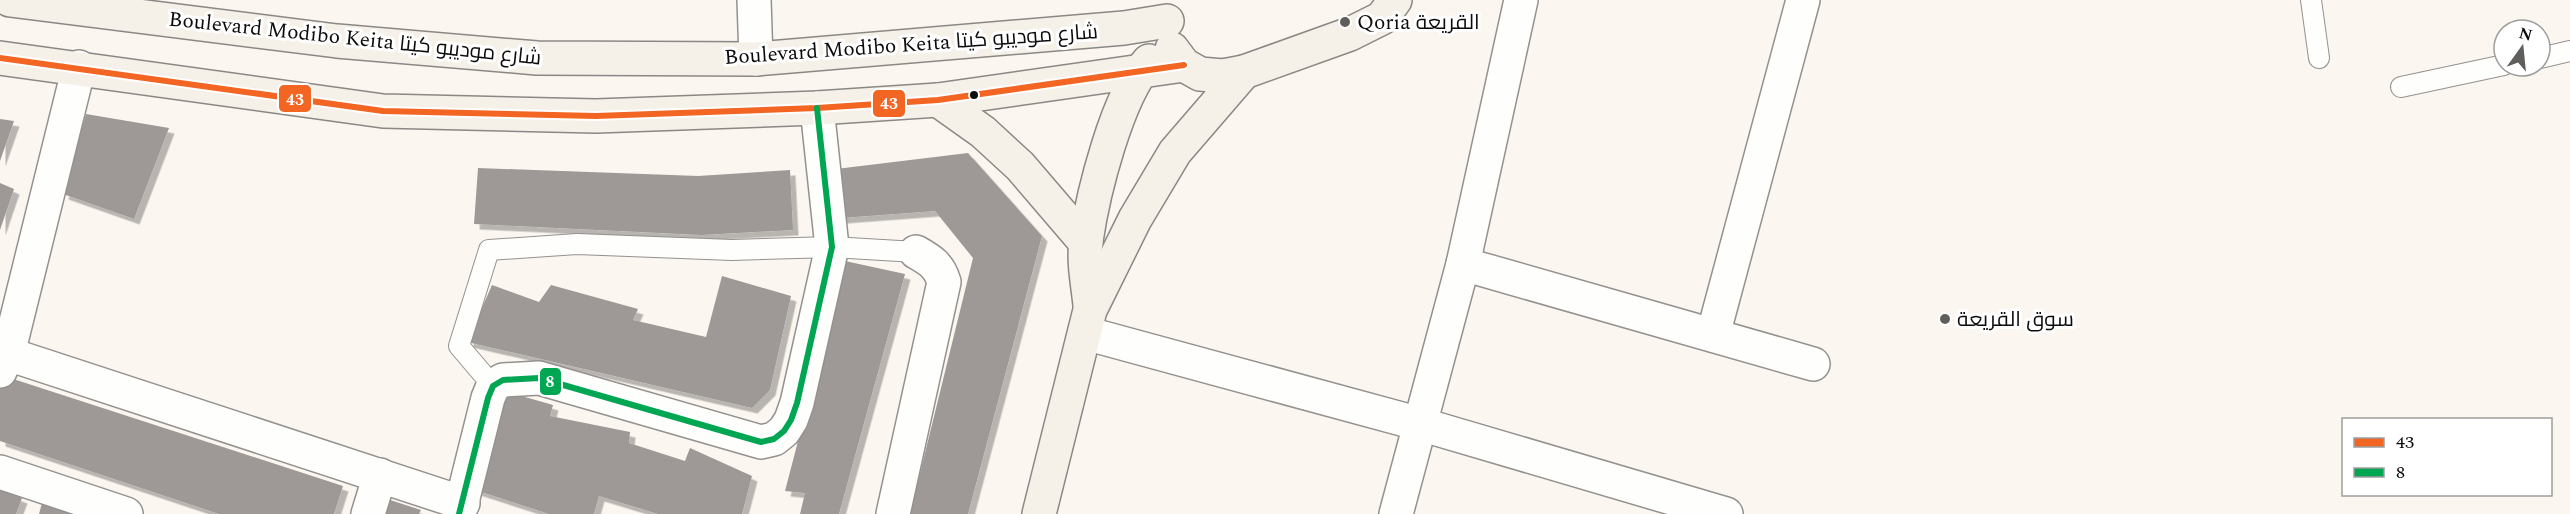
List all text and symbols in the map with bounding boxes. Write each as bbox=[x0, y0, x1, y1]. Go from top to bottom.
street label: Boulevard Modibo Keita شارع موديبو كيتا bbox=[167, 4, 543, 74]
place label: Qoria القريعة bbox=[1357, 7, 1480, 39]
marker: Qoria القريعة bbox=[1338, 15, 1352, 29]
street label: Boulevard Modibo Keita شارع موديبو كيتا bbox=[723, 16, 1099, 74]
north arrow bbox=[2492, 18, 2552, 78]
text: N bbox=[2516, 21, 2535, 48]
line badge: 43 bbox=[278, 84, 312, 113]
text: 43 bbox=[286, 88, 304, 112]
line badge: 43 bbox=[872, 89, 906, 118]
unlabelled marker bbox=[968, 89, 980, 101]
text: 43 bbox=[880, 92, 898, 116]
place label: سوق القريعة bbox=[1957, 304, 2074, 336]
marker: سوق القريعة bbox=[1938, 312, 1952, 326]
line badge: 8 bbox=[539, 367, 562, 396]
text: 8 bbox=[546, 370, 555, 394]
legend bbox=[2342, 418, 2552, 496]
text: 43 bbox=[2396, 429, 2414, 456]
text: 8 bbox=[2396, 459, 2405, 486]

